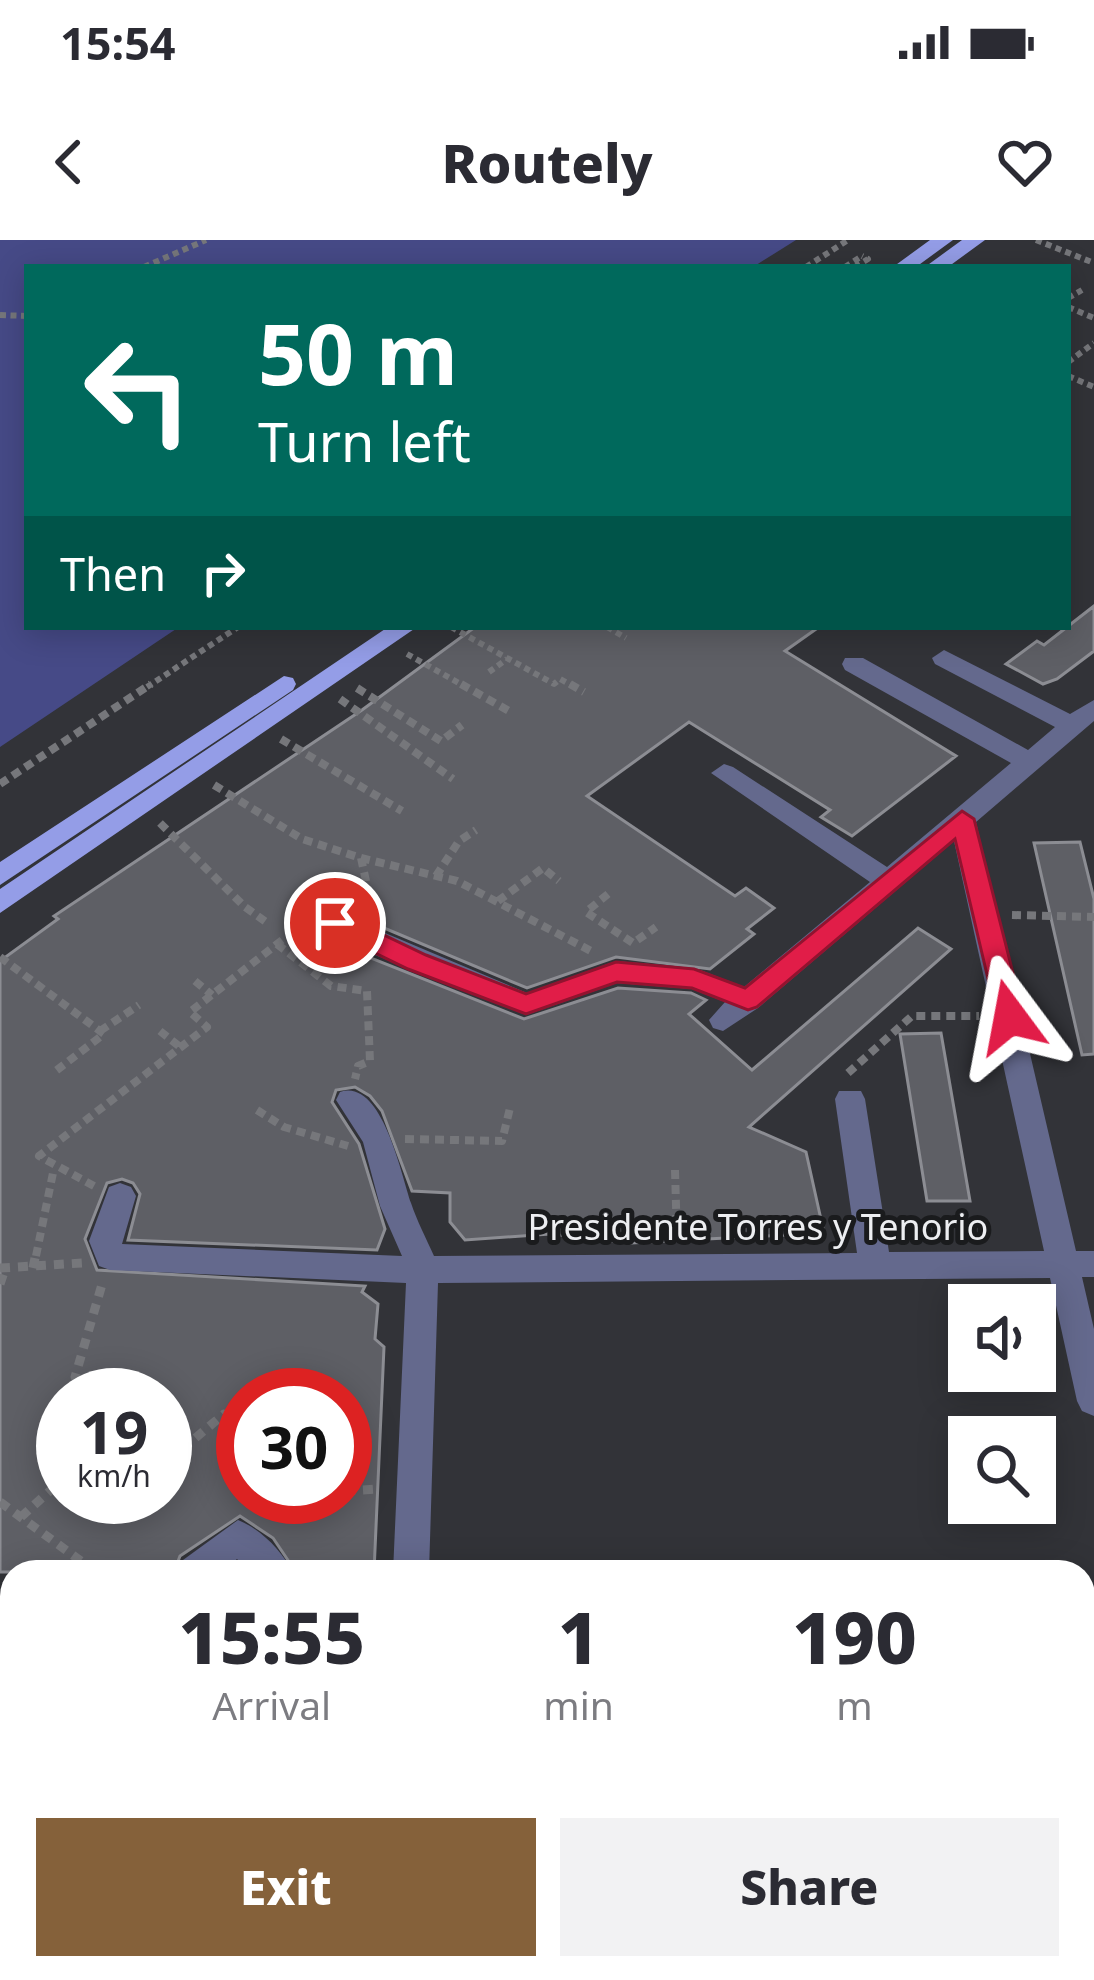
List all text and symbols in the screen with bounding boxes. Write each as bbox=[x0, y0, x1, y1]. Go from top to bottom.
text: 15:54 bbox=[60, 12, 176, 73]
text: Routely bbox=[442, 125, 652, 199]
icon: back bbox=[36, 129, 102, 195]
icon: heart bbox=[992, 129, 1058, 195]
text: 50 m bbox=[258, 295, 458, 410]
icon: left bbox=[60, 312, 216, 468]
text: Turn left bbox=[258, 404, 471, 478]
icon: right bbox=[190, 540, 256, 606]
text: Then bbox=[60, 543, 166, 604]
pin bbox=[284, 872, 386, 974]
icon: arrive bbox=[302, 890, 368, 956]
position arrow bbox=[947, 954, 1073, 1080]
street label: Presidente Torres y Tenorio bbox=[528, 1202, 988, 1251]
map controls bbox=[948, 1284, 1056, 1524]
button: sound bbox=[948, 1284, 1056, 1392]
speed limit sign: 30 bbox=[216, 1368, 372, 1524]
text: 19 bbox=[80, 1390, 148, 1472]
button: search bbox=[948, 1416, 1056, 1524]
text: km/h bbox=[77, 1455, 151, 1496]
text: 15:55 bbox=[178, 1587, 365, 1685]
text: 1 bbox=[558, 1587, 599, 1685]
text: 190 bbox=[792, 1587, 917, 1685]
text: Arrival bbox=[212, 1678, 331, 1731]
text: min bbox=[543, 1678, 614, 1731]
text: m bbox=[836, 1678, 873, 1731]
button: Exit bbox=[36, 1818, 536, 1956]
button: Share bbox=[560, 1818, 1059, 1956]

